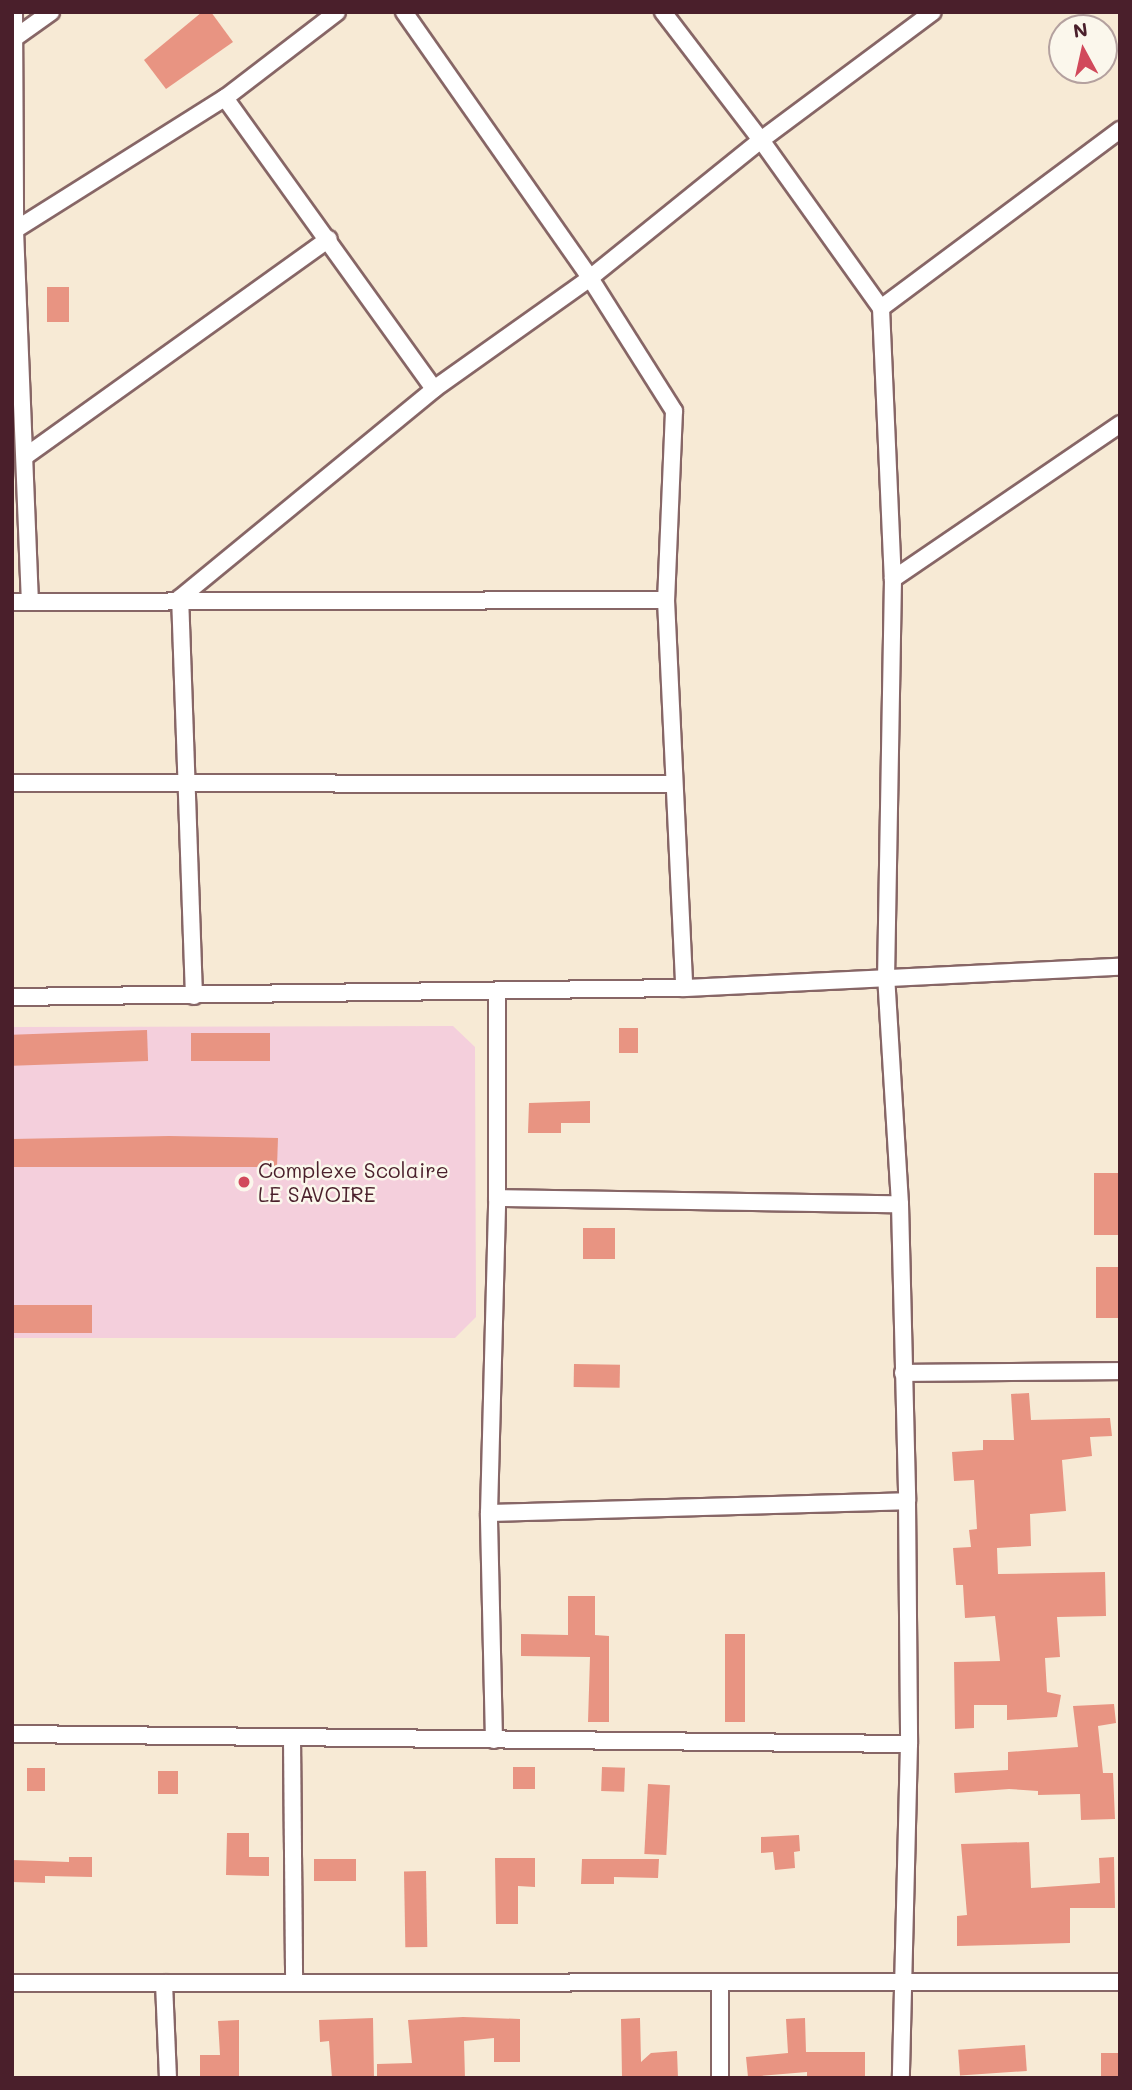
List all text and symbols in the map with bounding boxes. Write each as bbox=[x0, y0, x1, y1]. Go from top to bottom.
north arrow bbox=[1048, 14, 1118, 84]
text: N bbox=[1071, 16, 1089, 43]
place label: Complexe Scolaire LE SAVOIRE bbox=[258, 1157, 449, 1207]
marker: Complexe Scolaire LE SAVOIRE bbox=[236, 1174, 252, 1190]

